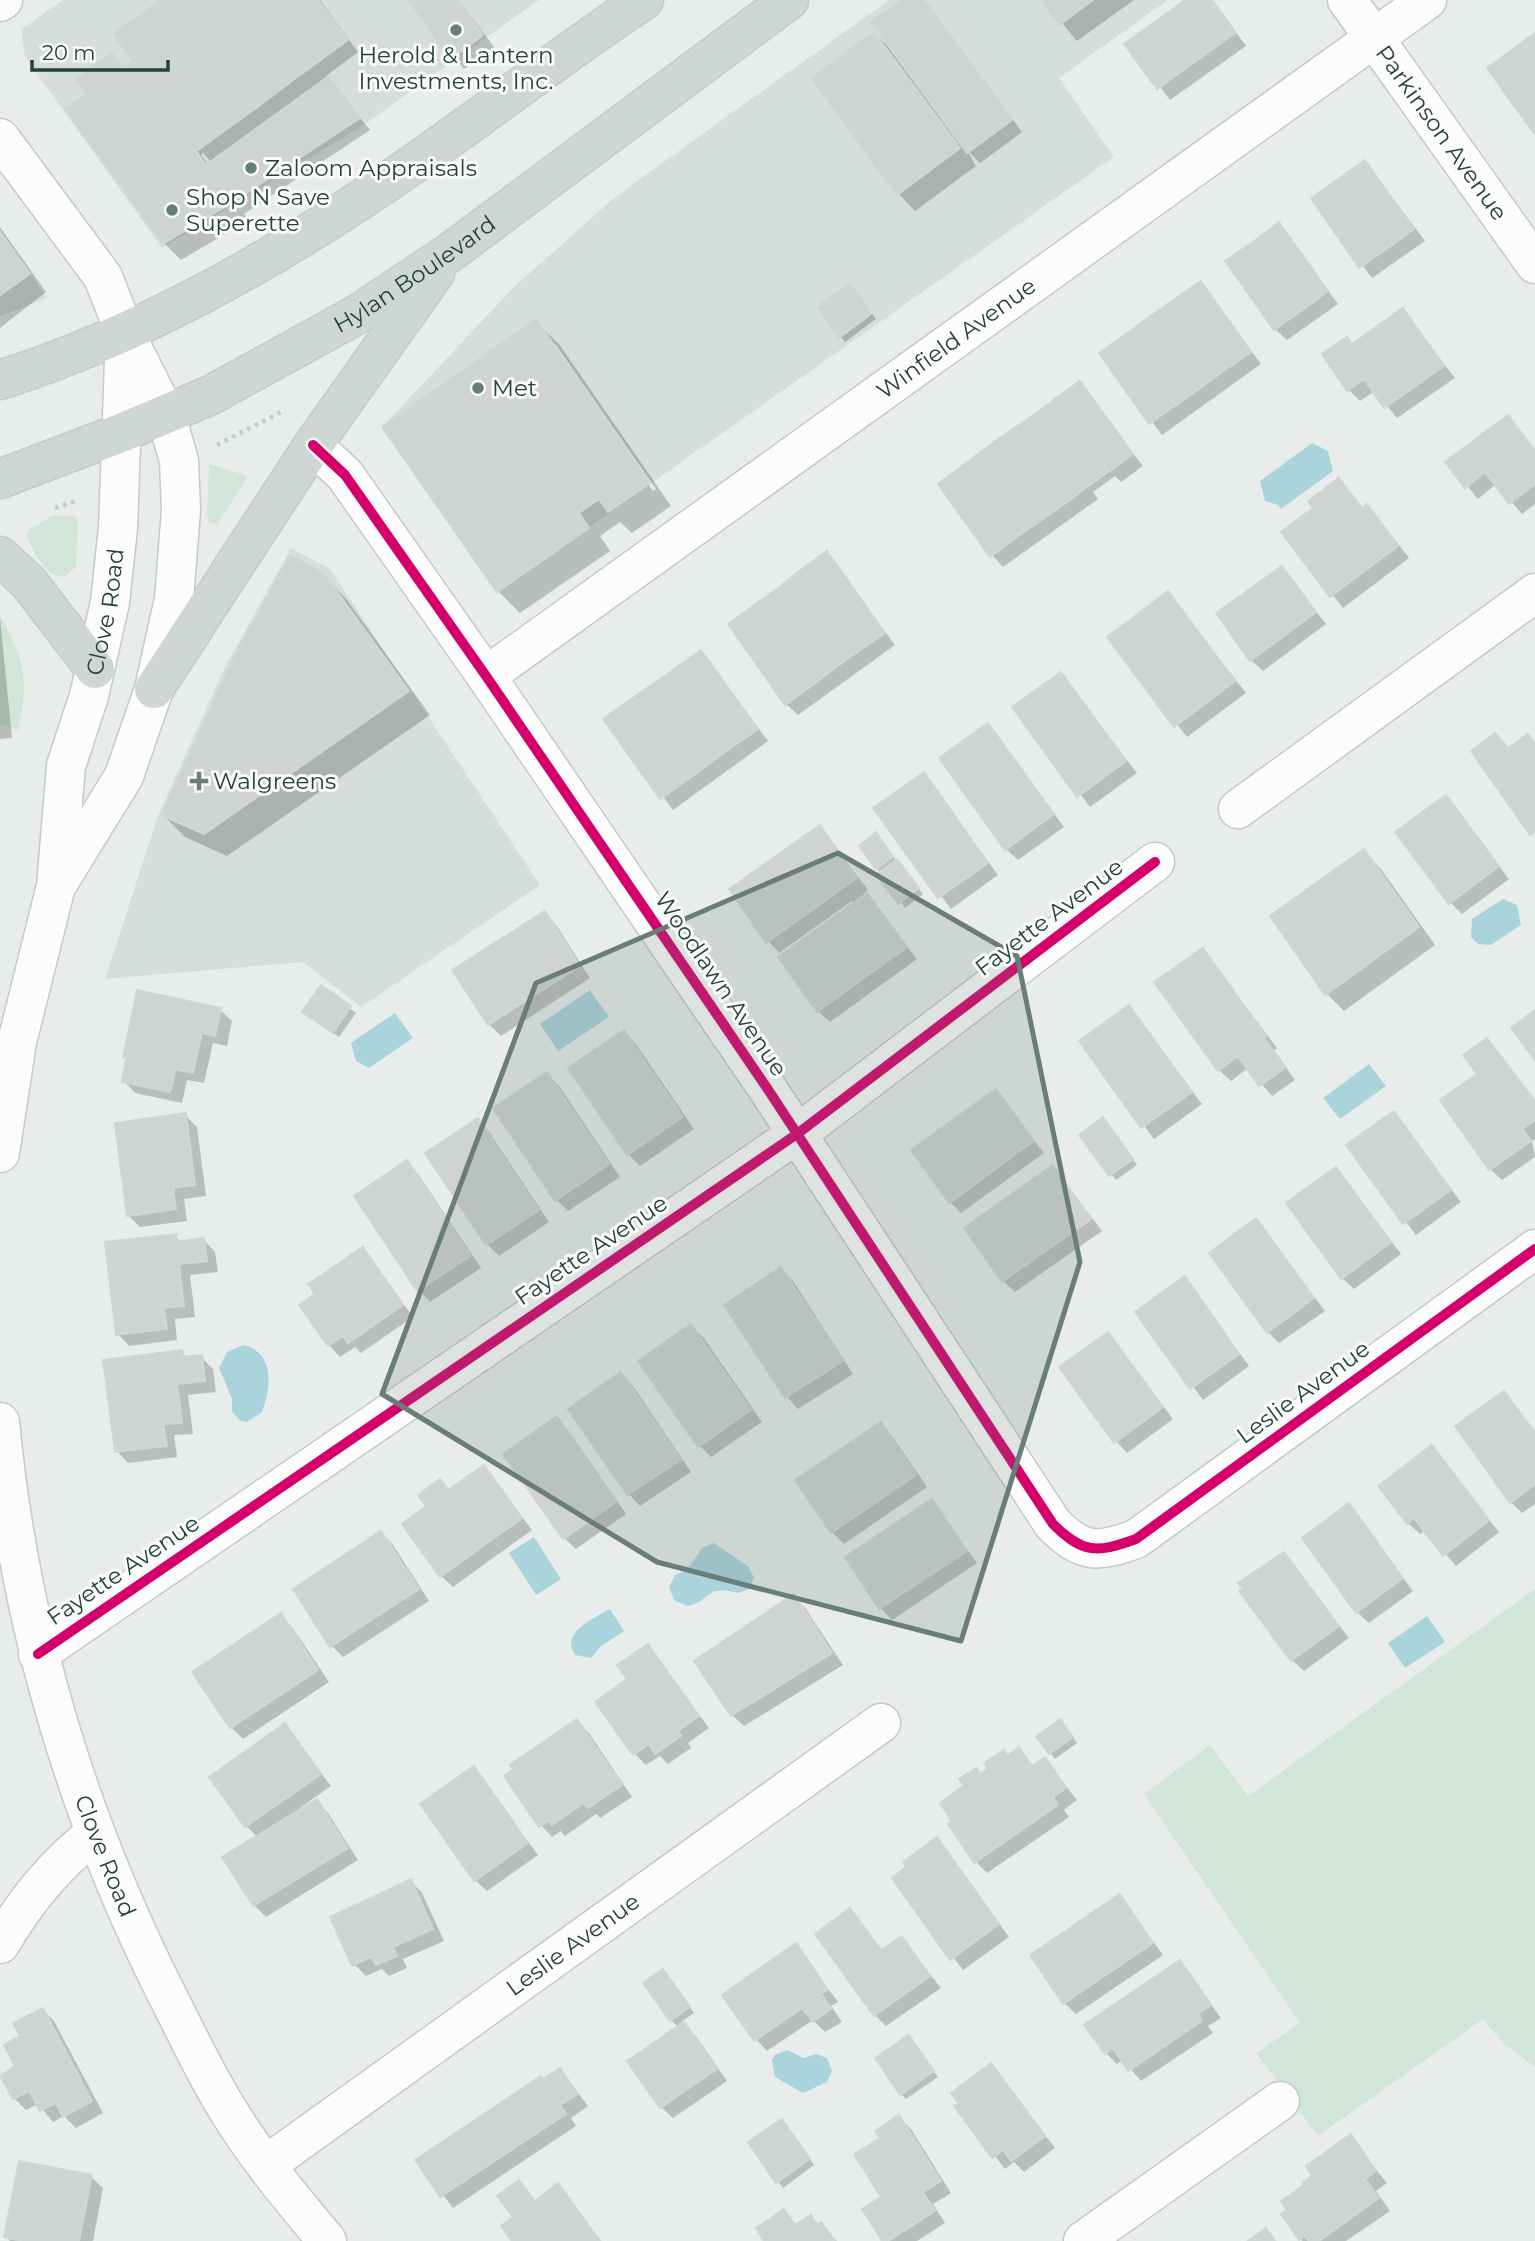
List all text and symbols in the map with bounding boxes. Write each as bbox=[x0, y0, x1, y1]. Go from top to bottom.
marker: Herold & Lantern Investments, Inc. bbox=[448, 22, 464, 38]
scale bar bbox=[32, 28, 168, 72]
text: 20 m bbox=[42, 40, 96, 65]
street label: Parkinson Avenue bbox=[1370, 40, 1513, 226]
place label: Herold & Lantern Investments, Inc. bbox=[358, 41, 554, 95]
place label: Zaloom Appraisals bbox=[265, 154, 477, 182]
marker: Zaloom Appraisals bbox=[243, 160, 259, 176]
place label: Shop N Save Superette bbox=[186, 183, 330, 237]
marker: Shop N Save Superette bbox=[164, 202, 180, 218]
street label: Hylan Boulevard bbox=[329, 209, 501, 339]
street label: Winfield Avenue bbox=[871, 272, 1041, 405]
place label: Met bbox=[492, 374, 537, 402]
marker: Met bbox=[470, 380, 486, 396]
street label: Clove Road bbox=[80, 547, 130, 678]
place label: Walgreens bbox=[213, 767, 336, 795]
marker: Walgreens bbox=[191, 773, 207, 789]
street label: Fayette Avenue bbox=[970, 852, 1128, 982]
street label: Woodlawn Avenue bbox=[649, 886, 793, 1082]
street label: Fayette Avenue bbox=[509, 1189, 673, 1311]
street label: Leslie Avenue bbox=[1231, 1334, 1375, 1450]
street label: Fayette Avenue bbox=[41, 1509, 205, 1631]
street label: Clove Road bbox=[69, 1791, 142, 1921]
street label: Leslie Avenue bbox=[501, 1887, 645, 2002]

